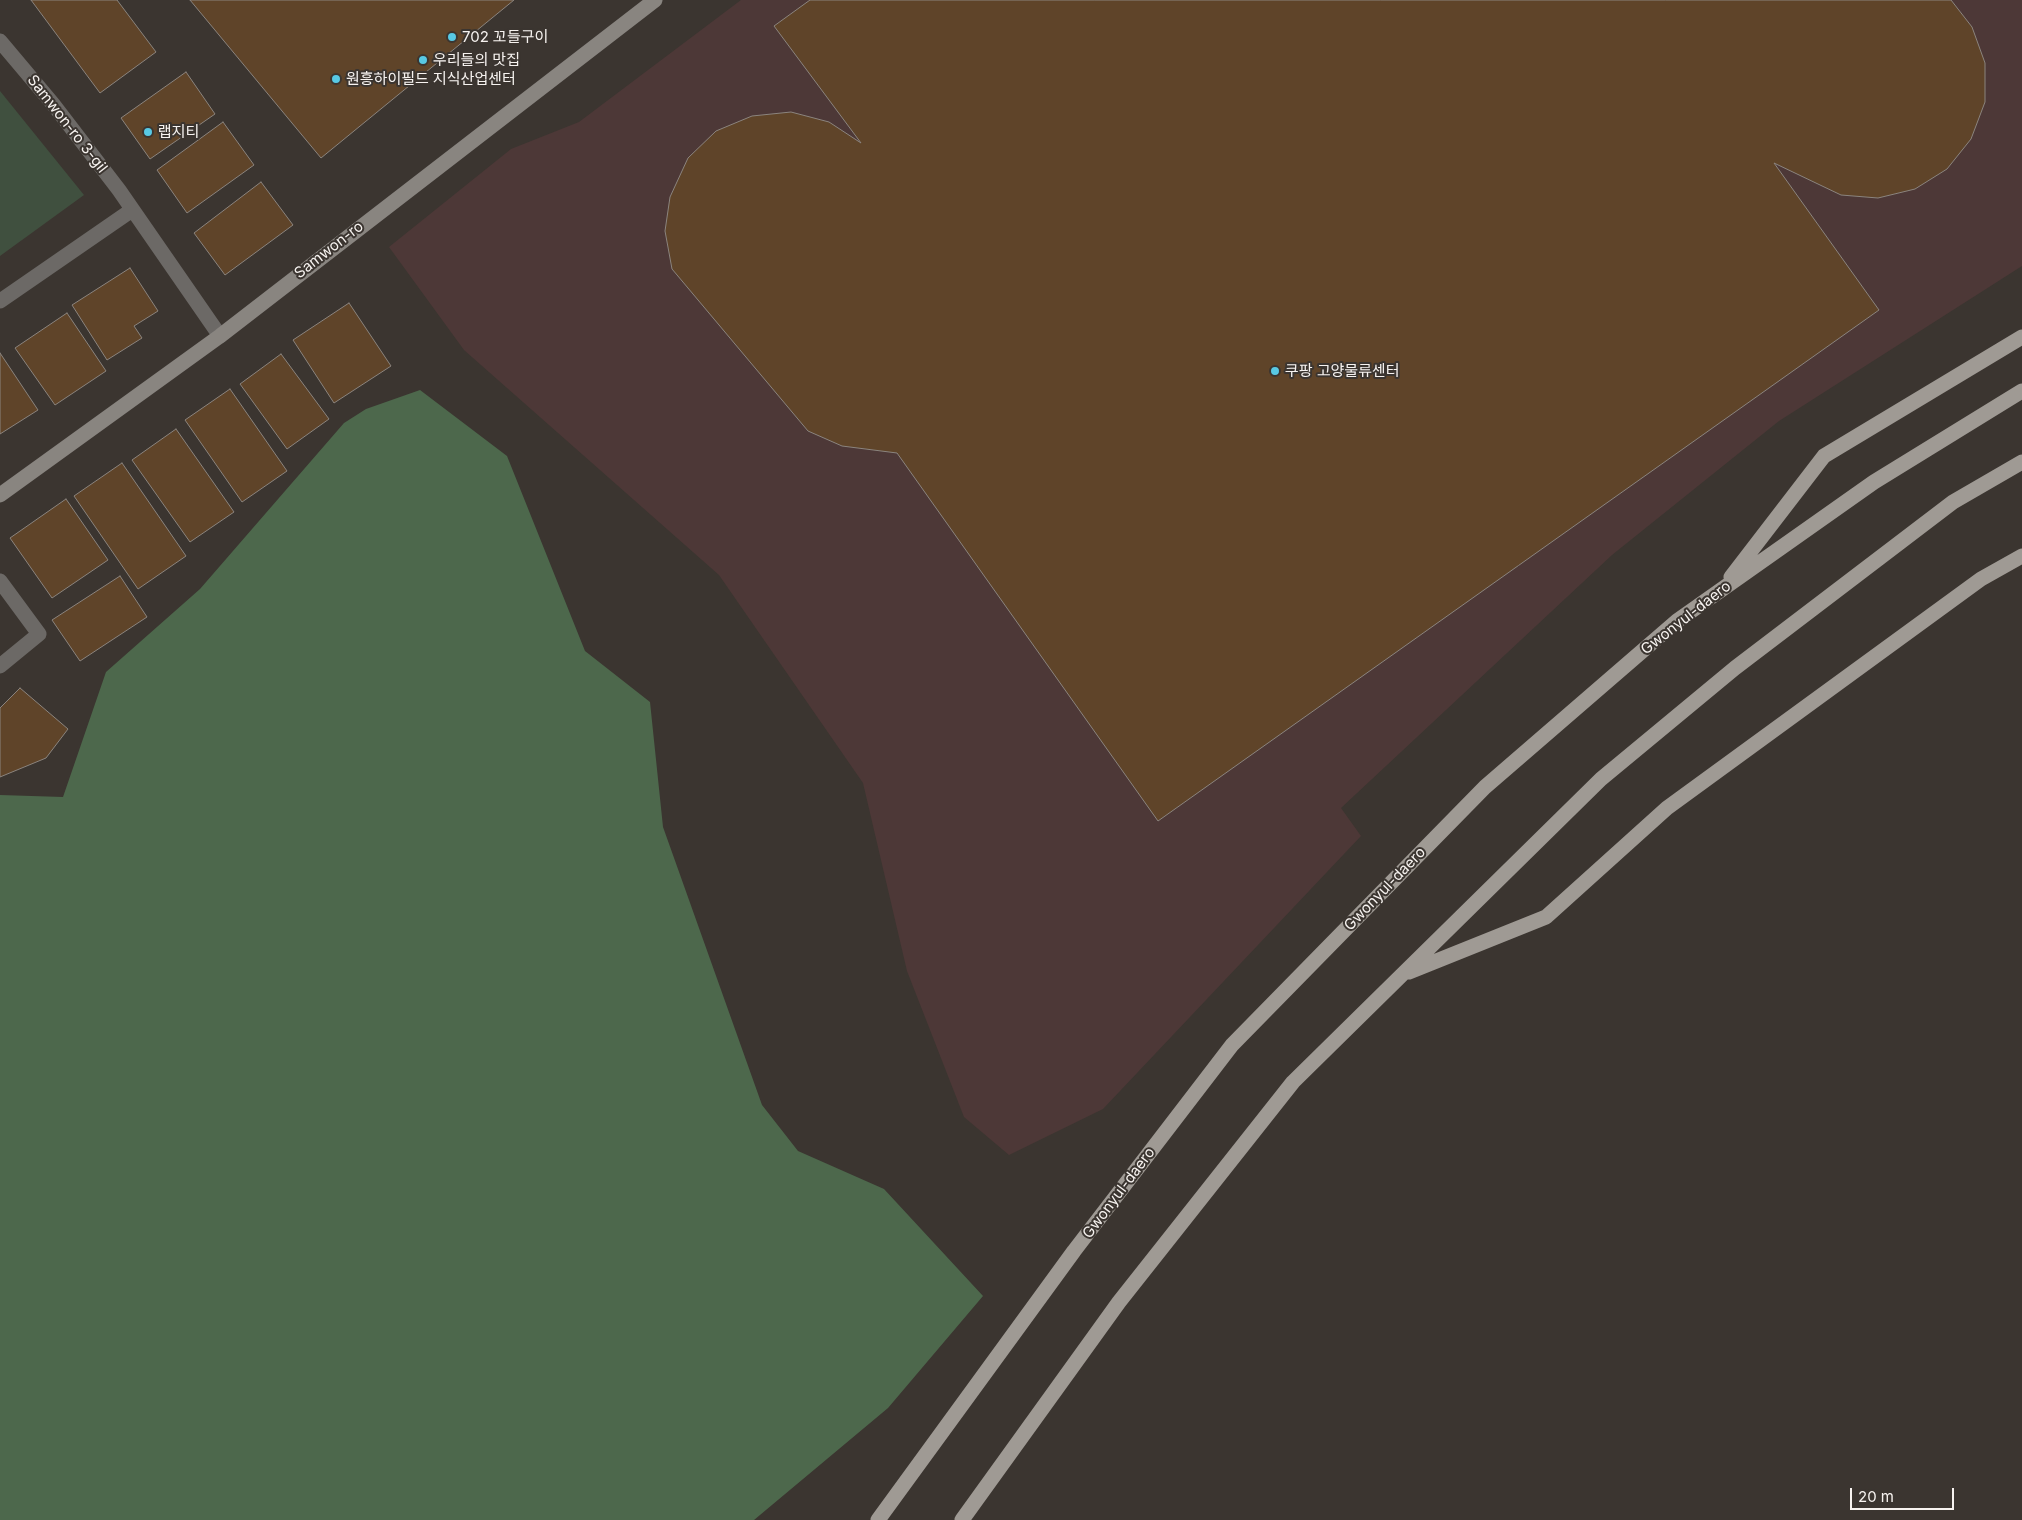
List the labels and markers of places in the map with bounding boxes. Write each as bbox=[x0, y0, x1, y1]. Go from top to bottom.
place label: 702 꼬들구이 bbox=[462, 28, 548, 46]
marker: 702 꼬들구이 bbox=[446, 31, 458, 43]
place label: 우리들의 맛집 bbox=[433, 51, 520, 69]
marker: 우리들의 맛집 bbox=[417, 54, 429, 66]
place label: 원흥하이필드 지식산업센터 bbox=[346, 70, 516, 88]
marker: 원흥하이필드 지식산업센터 bbox=[330, 73, 342, 85]
place label: 랩지티 bbox=[158, 123, 199, 141]
marker: 랩지티 bbox=[142, 126, 154, 138]
place label: 쿠팡 고양물류센터 bbox=[1285, 362, 1400, 380]
marker: 쿠팡 고양물류센터 bbox=[1269, 365, 1281, 377]

